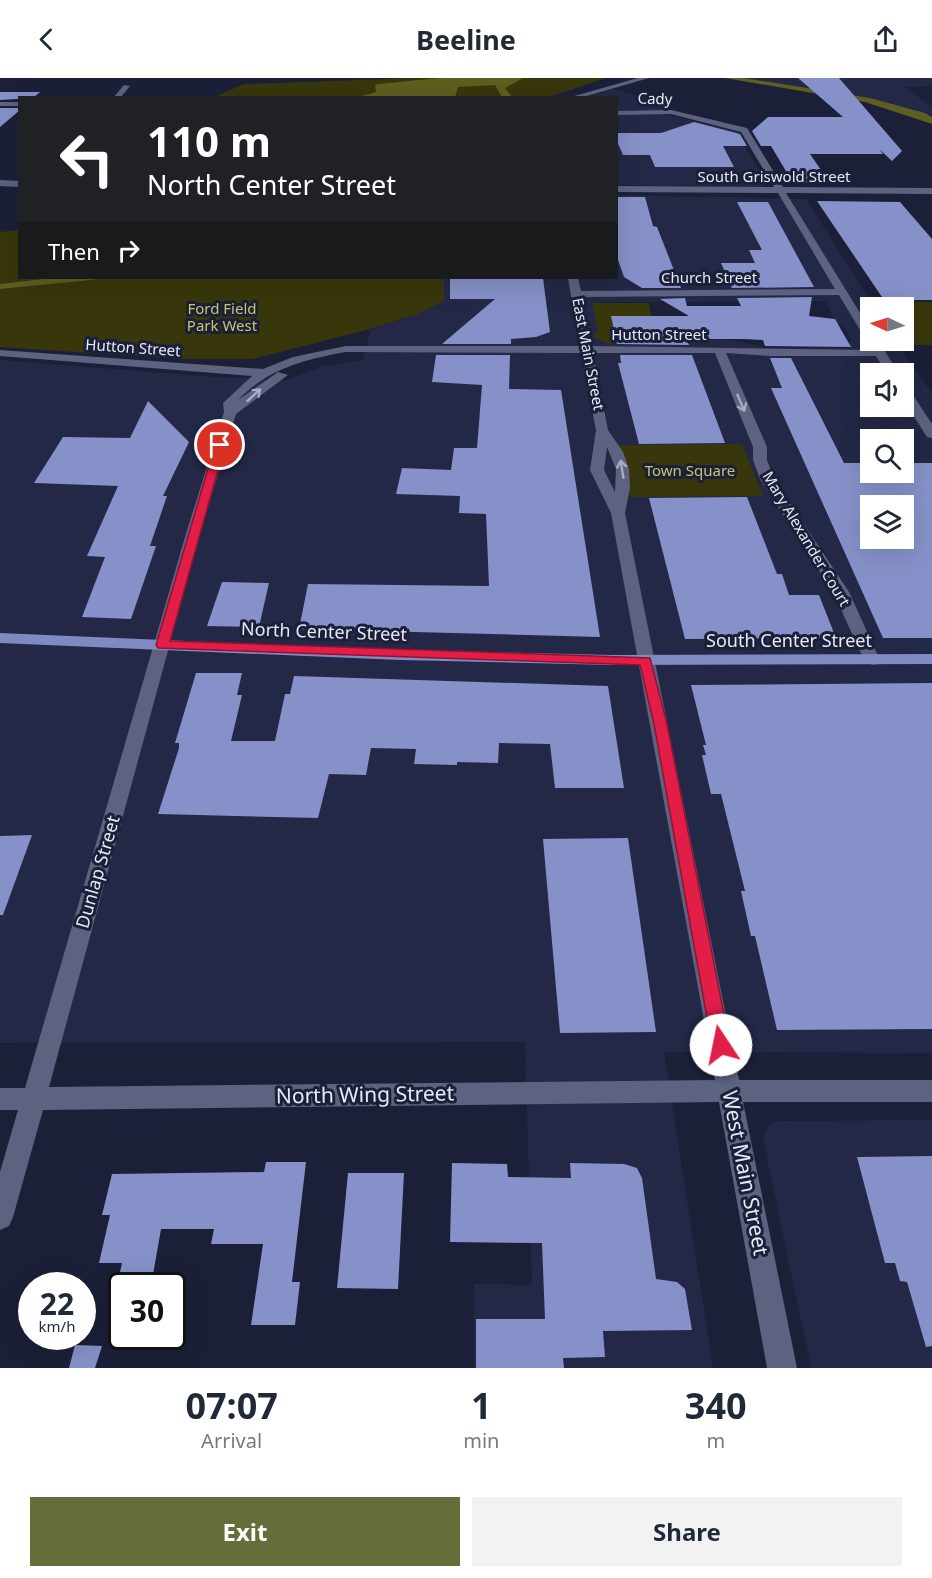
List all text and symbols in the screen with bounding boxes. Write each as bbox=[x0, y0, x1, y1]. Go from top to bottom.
text: Beeline bbox=[416, 21, 516, 58]
icon: back bbox=[30, 23, 63, 56]
icon: share bbox=[869, 23, 902, 56]
street label: Cady bbox=[637, 87, 673, 109]
text: 110 m bbox=[147, 112, 271, 169]
icon: left bbox=[48, 120, 126, 198]
text: North Center Street bbox=[147, 166, 396, 203]
street label: South Griswold Street bbox=[697, 166, 851, 186]
icon: right bbox=[112, 234, 145, 267]
text: Then bbox=[48, 236, 100, 266]
street label: Church Street bbox=[661, 267, 758, 287]
street label: East Main Street bbox=[568, 296, 610, 412]
north arrow bbox=[860, 297, 914, 351]
map controls bbox=[860, 297, 914, 549]
park label: Ford Field Park West bbox=[187, 298, 258, 335]
street label: Hutton Street bbox=[611, 324, 707, 344]
street label: Hutton Street bbox=[85, 334, 182, 360]
button: sound bbox=[860, 363, 914, 417]
one-way arrow bbox=[246, 388, 261, 402]
one-way arrow bbox=[736, 393, 747, 412]
pin bbox=[194, 419, 245, 470]
icon: arrive bbox=[203, 428, 236, 461]
button: search bbox=[860, 429, 914, 483]
one-way arrow bbox=[616, 460, 627, 479]
park label: Town Square bbox=[645, 460, 735, 480]
street label: Mary Alexander Court bbox=[759, 467, 855, 610]
button: layers bbox=[860, 495, 914, 549]
street label: North Center Street bbox=[241, 616, 408, 646]
street label: South Center Street bbox=[706, 628, 872, 652]
street label: Dunlap Street bbox=[69, 812, 125, 931]
position arrow bbox=[689, 1013, 753, 1077]
street label: North Wing Street bbox=[276, 1078, 455, 1110]
street label: West Main Street bbox=[716, 1088, 776, 1258]
speed limit sign: 30 bbox=[108, 1272, 186, 1350]
text: 22 bbox=[40, 1283, 74, 1324]
text: km/h bbox=[39, 1316, 75, 1336]
text: 07:07 bbox=[185, 1381, 278, 1430]
text: 1 bbox=[471, 1381, 492, 1430]
text: 340 bbox=[685, 1381, 747, 1430]
text: Arrival bbox=[201, 1427, 262, 1454]
text: min bbox=[463, 1427, 499, 1454]
text: m bbox=[706, 1427, 725, 1454]
button: Exit bbox=[30, 1497, 460, 1566]
button: Share bbox=[472, 1497, 902, 1566]

